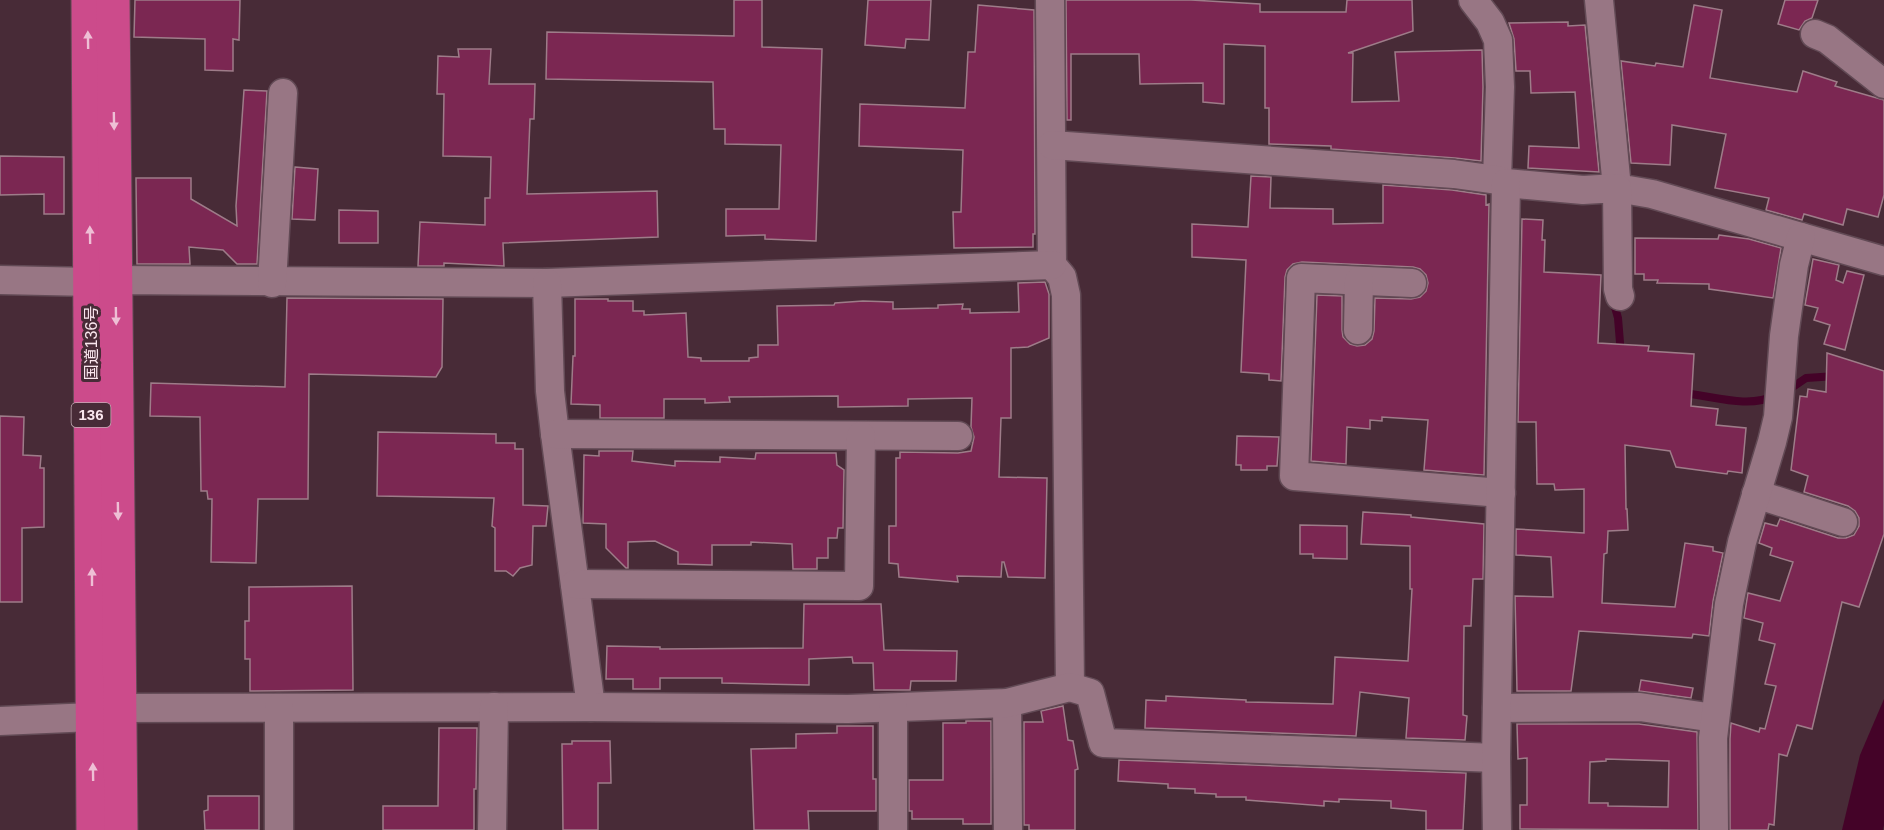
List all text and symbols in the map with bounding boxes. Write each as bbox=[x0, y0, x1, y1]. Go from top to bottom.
one-way arrow bbox=[83, 30, 93, 49]
one-way arrow bbox=[109, 112, 119, 131]
one-way arrow bbox=[85, 225, 95, 244]
street label: 国道136号 bbox=[83, 306, 100, 380]
one-way arrow bbox=[112, 307, 121, 326]
road number: 136 bbox=[72, 403, 110, 427]
one-way arrow bbox=[113, 502, 123, 521]
one-way arrow bbox=[87, 567, 97, 586]
one-way arrow bbox=[88, 762, 97, 781]

